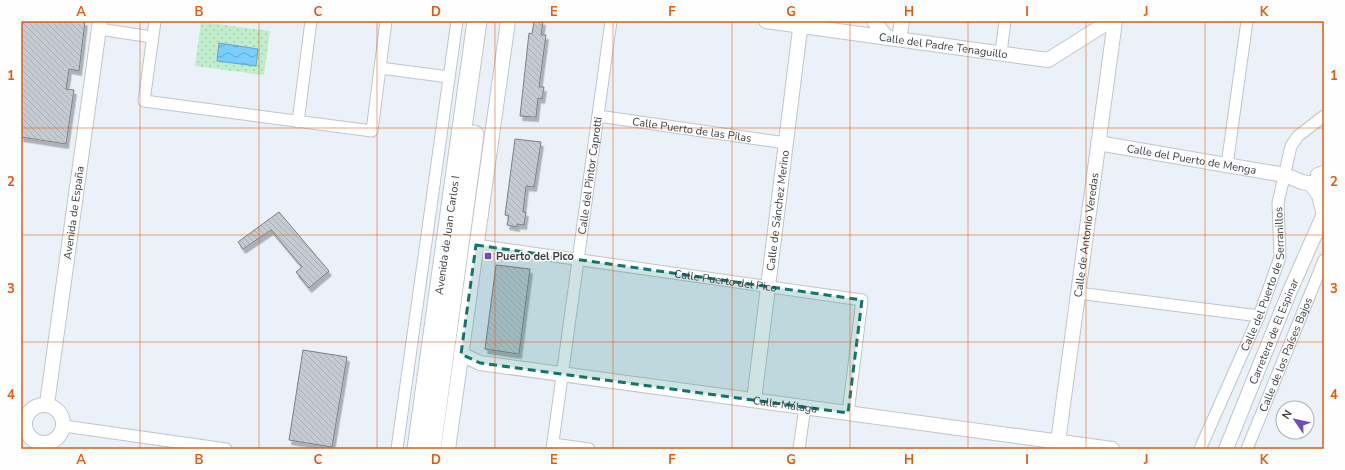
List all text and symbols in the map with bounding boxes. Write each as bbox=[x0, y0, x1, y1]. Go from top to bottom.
text: A bbox=[76, 3, 86, 21]
text: B bbox=[195, 3, 204, 21]
text: C bbox=[314, 3, 323, 21]
text: D bbox=[431, 3, 441, 21]
text: E bbox=[550, 3, 558, 21]
text: F bbox=[668, 3, 676, 21]
text: G bbox=[786, 3, 796, 21]
text: H bbox=[904, 3, 914, 21]
text: I bbox=[1025, 3, 1029, 21]
text: J bbox=[1143, 3, 1148, 21]
text: K bbox=[1260, 3, 1269, 21]
street label: Calle del Padre Tenaguillo bbox=[878, 29, 1009, 62]
text: 1 bbox=[7, 67, 15, 85]
text: 1 bbox=[1330, 67, 1338, 85]
street label: Calle Puerto de las Pilas bbox=[631, 114, 753, 145]
street label: Calle del Pintor Caprotti bbox=[574, 116, 605, 235]
street label: Calle del Puerto de Menga bbox=[1126, 141, 1258, 178]
street label: Calle de Sánchez Merino bbox=[763, 149, 792, 272]
street label: Avenida de España bbox=[60, 165, 87, 261]
street label: Calle de Antonio Veredas bbox=[1070, 172, 1102, 298]
text: 2 bbox=[7, 173, 15, 191]
text: 2 bbox=[1330, 173, 1338, 191]
street label: Avenida de Juan Carlos I bbox=[431, 175, 463, 296]
street label: Calle del Puerto de Serranillos bbox=[1237, 207, 1288, 354]
place label: Puerto del Pico bbox=[496, 249, 574, 264]
marker: Puerto del Pico bbox=[483, 251, 493, 261]
street label: Calle Puerto del Pico bbox=[673, 266, 778, 295]
street label: Carretera de El Espinar bbox=[1245, 276, 1302, 387]
text: 3 bbox=[7, 280, 15, 298]
text: 3 bbox=[1330, 280, 1338, 298]
street label: Calle de los Países Bajos bbox=[1255, 295, 1316, 414]
text: 4 bbox=[7, 386, 15, 404]
text: 4 bbox=[1330, 386, 1338, 404]
street label: Calle Málaga bbox=[752, 393, 818, 416]
north arrow bbox=[1275, 400, 1315, 440]
text: N bbox=[1279, 407, 1296, 422]
text: A bbox=[76, 451, 86, 469]
text: B bbox=[195, 451, 204, 469]
text: C bbox=[314, 451, 323, 469]
text: D bbox=[431, 451, 441, 469]
text: E bbox=[550, 451, 558, 469]
text: F bbox=[668, 451, 676, 469]
text: G bbox=[786, 451, 796, 469]
text: H bbox=[904, 451, 914, 469]
text: I bbox=[1025, 451, 1029, 469]
text: J bbox=[1143, 451, 1148, 469]
text: K bbox=[1260, 451, 1269, 469]

